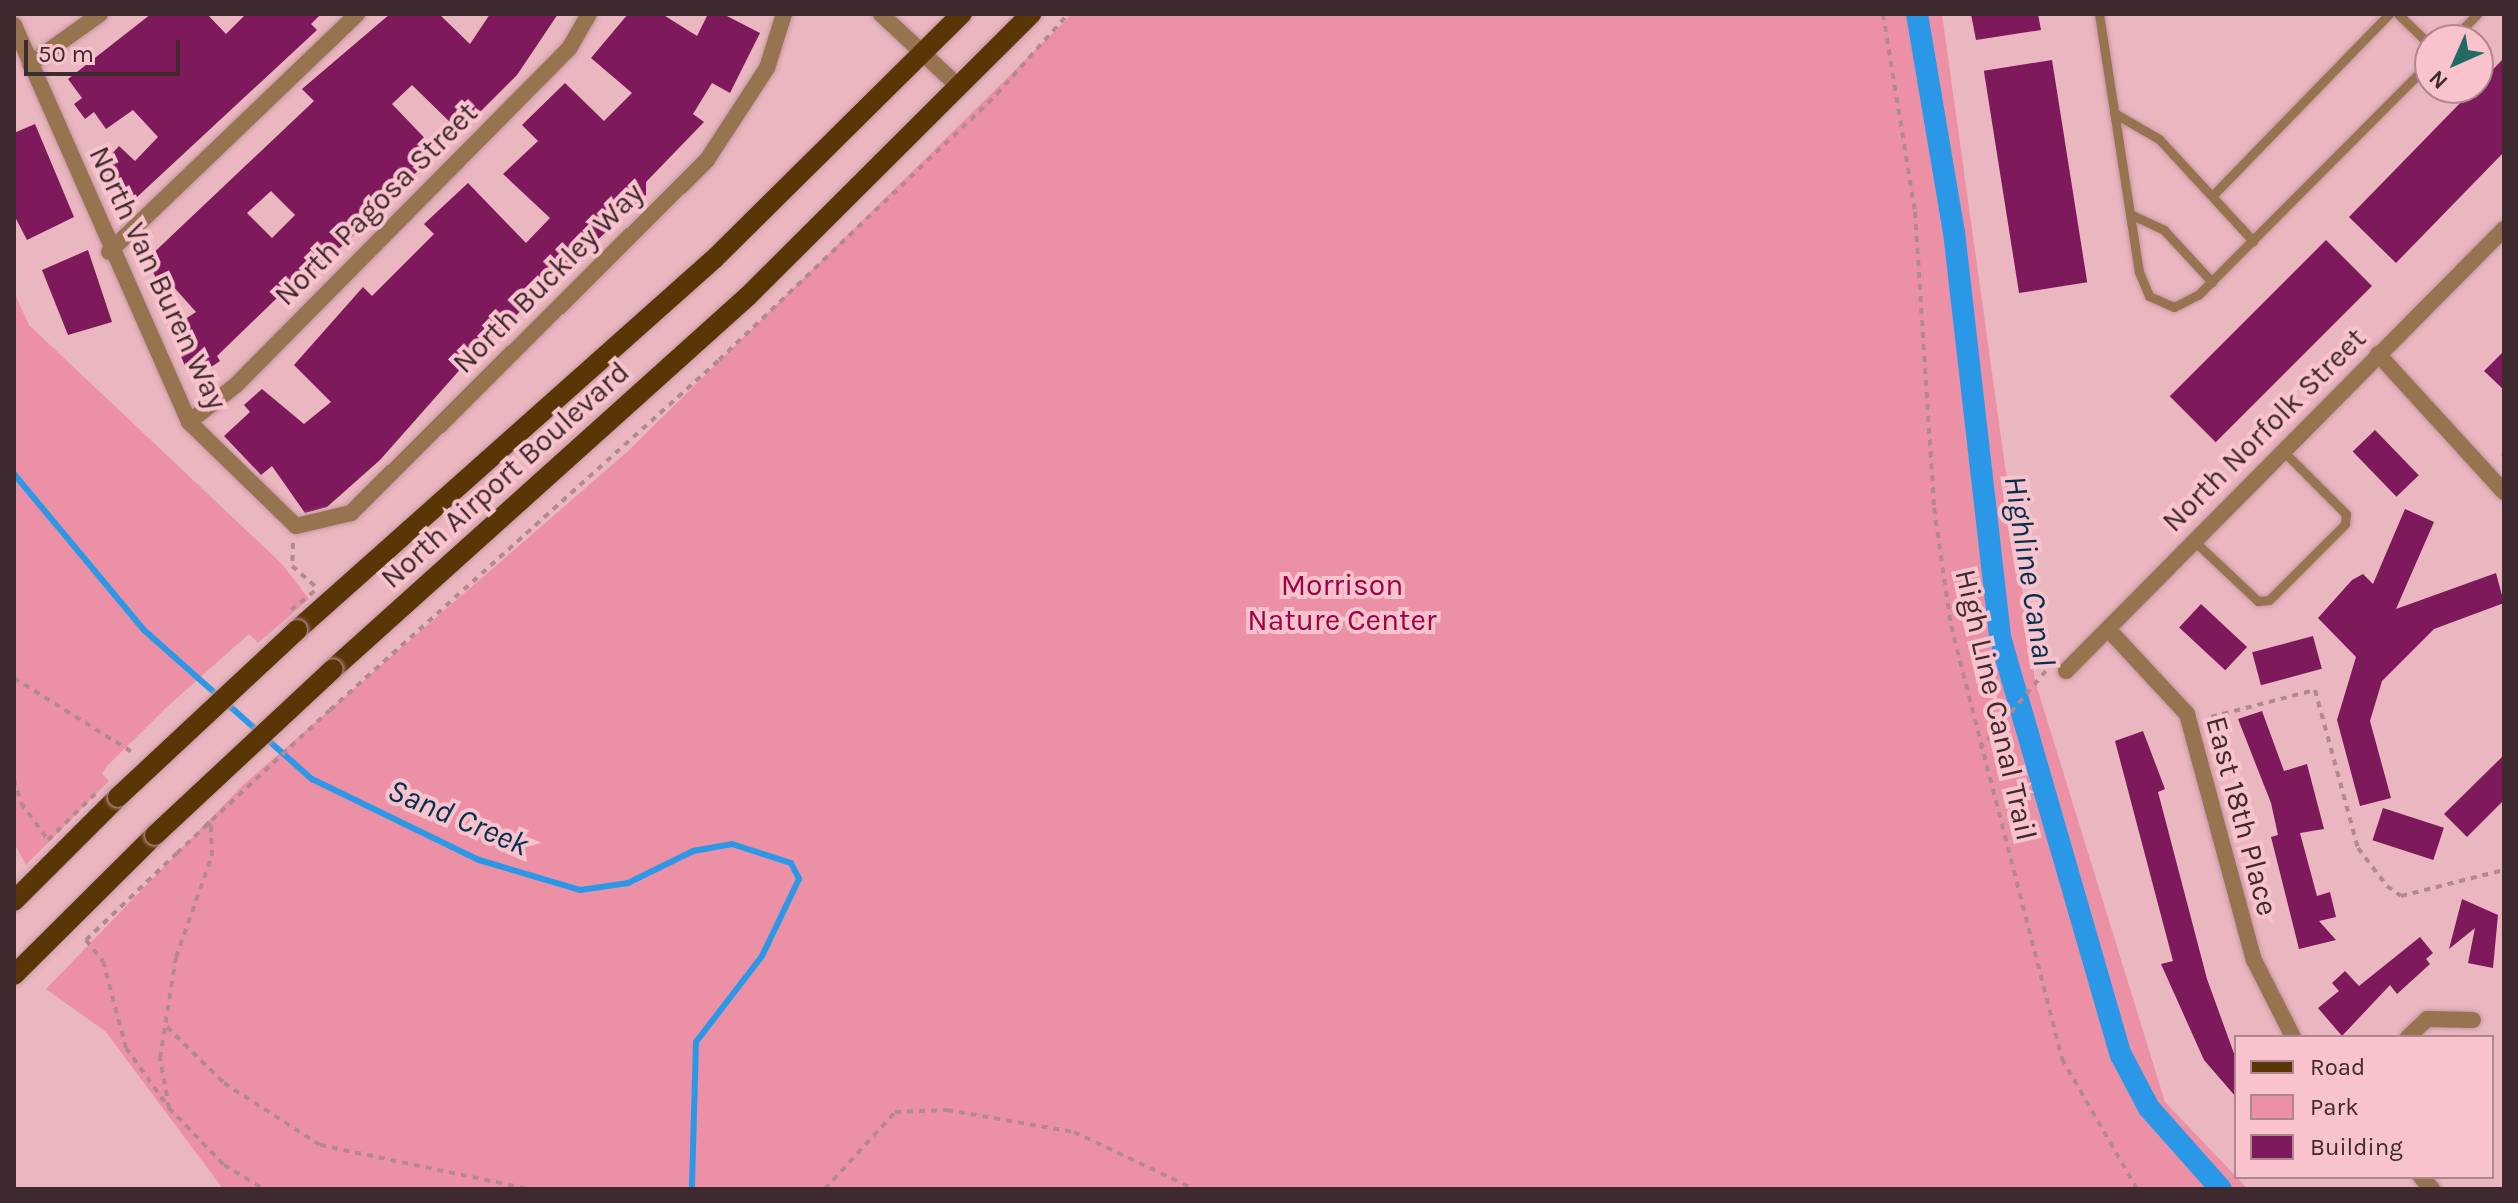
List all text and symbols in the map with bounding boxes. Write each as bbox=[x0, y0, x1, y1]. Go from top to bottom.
scale bar bbox=[28, 24, 184, 74]
north arrow bbox=[2414, 24, 2494, 104]
text: 50 m bbox=[38, 40, 94, 68]
text: N bbox=[2424, 65, 2453, 94]
street label: North Pagosa Street bbox=[267, 95, 485, 313]
street label: North Van Buren Way bbox=[81, 141, 235, 415]
street label: North Buckley Way bbox=[445, 175, 651, 381]
street label: North Norfolk Street bbox=[2155, 321, 2373, 539]
street label: North Airport Boulevard bbox=[373, 354, 637, 596]
water label: Highline Canal bbox=[1995, 473, 2063, 669]
street label: High Line Canal Trail bbox=[1947, 566, 2045, 844]
park label: Morrison Nature Center bbox=[1247, 567, 1437, 638]
street label: East 18th Place bbox=[2198, 712, 2286, 920]
water label: Sand Creek bbox=[382, 771, 534, 865]
legend bbox=[2234, 1035, 2494, 1179]
text: Road bbox=[2310, 1053, 2365, 1081]
text: Park bbox=[2310, 1093, 2359, 1121]
text: Building bbox=[2310, 1133, 2403, 1161]

